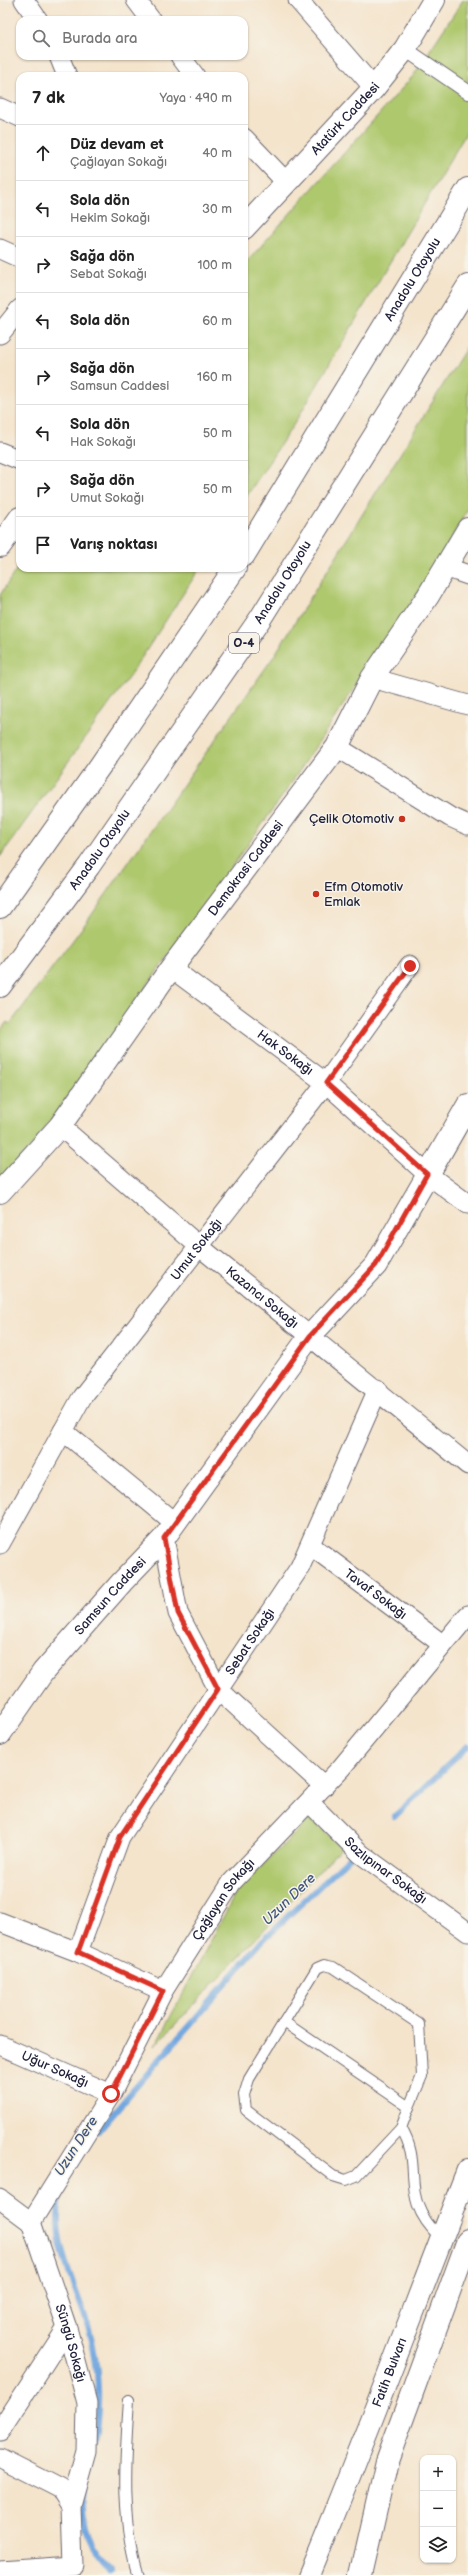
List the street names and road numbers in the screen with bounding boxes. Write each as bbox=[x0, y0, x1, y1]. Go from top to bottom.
street label: Atatürk Caddesi bbox=[308, 79, 383, 159]
street label: Anadolu Otoyolu bbox=[381, 235, 444, 324]
street label: Anadolu Otoyolu bbox=[251, 538, 315, 627]
road number: O-4 bbox=[229, 633, 259, 653]
street label: Anadolu Otoyolu bbox=[66, 806, 134, 893]
street label: Demokrasi Caddesi bbox=[205, 817, 287, 919]
street label: Hak Sokağı bbox=[254, 1027, 316, 1079]
street label: Umut Sokağı bbox=[167, 1215, 226, 1284]
street label: Kazancı Sokağı bbox=[222, 1263, 302, 1332]
street label: Samsun Caddesi bbox=[71, 1554, 150, 1638]
street label: Tavaf Sokağı bbox=[341, 1566, 410, 1623]
street label: Sebat Sokağı bbox=[222, 1605, 278, 1678]
street label: Sazlıpınar Sokağı bbox=[341, 1834, 430, 1907]
street label: Çağlayan Sokağı bbox=[189, 1855, 258, 1944]
street label: Uğur Sokağı bbox=[19, 2047, 91, 2091]
street label: Süngü Sokağı bbox=[52, 2302, 89, 2384]
street label: Fatih Bulvarı bbox=[369, 2336, 410, 2409]

